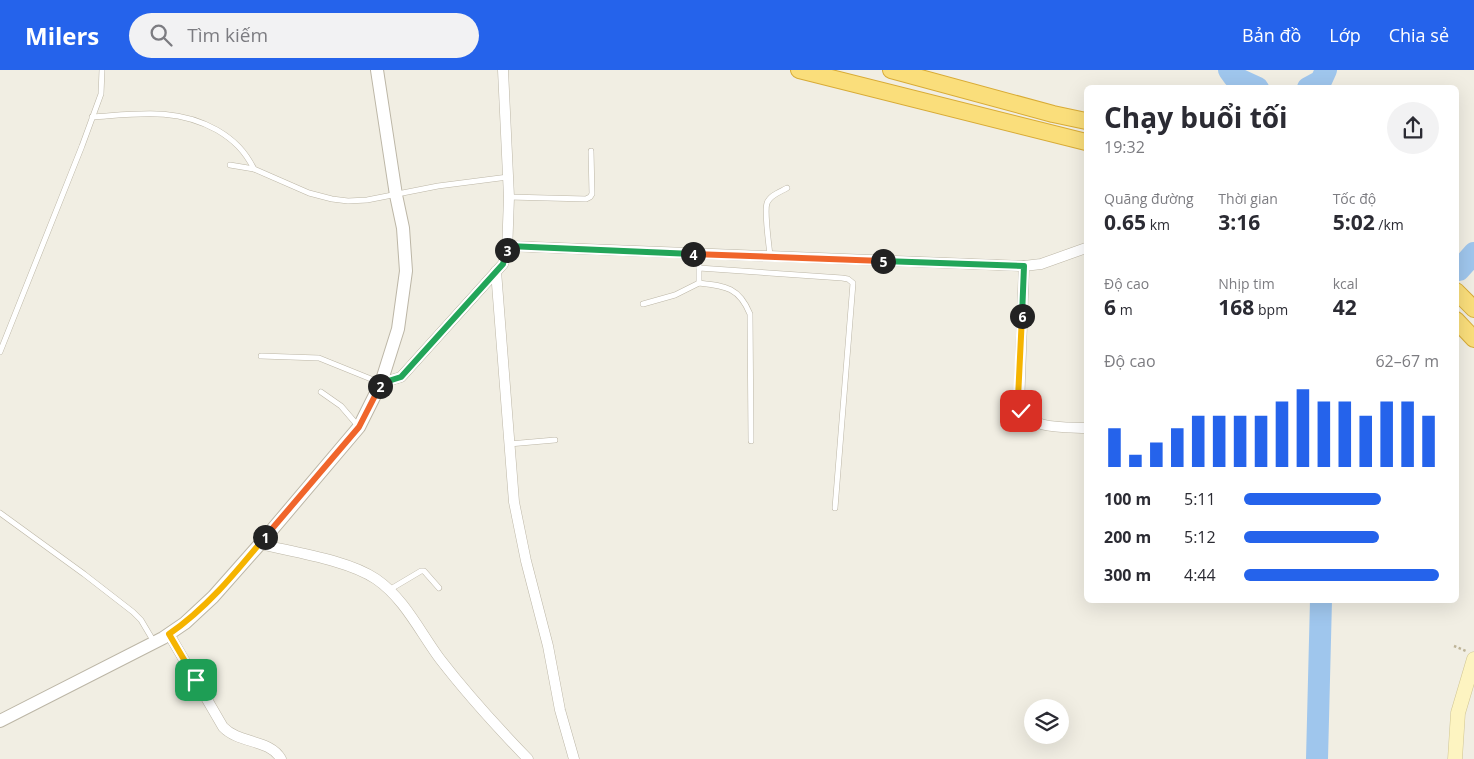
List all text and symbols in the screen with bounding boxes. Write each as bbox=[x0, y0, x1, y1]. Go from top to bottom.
search box bbox=[129, 13, 479, 58]
text: Milers bbox=[25, 19, 99, 52]
icon: search bbox=[147, 21, 175, 49]
text: Tìm kiếm bbox=[187, 22, 268, 48]
text: Bản đồ bbox=[1242, 23, 1301, 47]
text: Lớp bbox=[1329, 23, 1361, 47]
text: Chia sẻ bbox=[1389, 23, 1449, 47]
text: Chạy buổi tối bbox=[1104, 98, 1288, 136]
button: share bbox=[1387, 102, 1439, 154]
text: 19:32 bbox=[1104, 136, 1145, 158]
text: Quãng đường bbox=[1104, 189, 1194, 208]
text: Thời gian bbox=[1218, 189, 1278, 208]
text: Tốc độ bbox=[1333, 189, 1376, 208]
text: 0.65 bbox=[1104, 208, 1146, 236]
text: 3:16 bbox=[1218, 208, 1260, 236]
text: 5:02 bbox=[1333, 208, 1375, 236]
text: km bbox=[1146, 215, 1170, 234]
text: /km bbox=[1375, 215, 1404, 234]
pin: 3 bbox=[494, 238, 520, 262]
text: 3 bbox=[503, 241, 512, 260]
pin: 4 bbox=[680, 242, 706, 266]
text: 4 bbox=[689, 245, 698, 264]
pin: 5 bbox=[870, 248, 896, 274]
text: 5 bbox=[879, 252, 888, 271]
text: Độ cao bbox=[1104, 274, 1149, 293]
text: Nhịp tim bbox=[1218, 274, 1275, 293]
text: kcal bbox=[1333, 274, 1358, 293]
text: 6 bbox=[1104, 293, 1116, 321]
text: 168 bbox=[1218, 293, 1254, 321]
text: 42 bbox=[1333, 293, 1357, 321]
text: m bbox=[1116, 300, 1133, 319]
text: bpm bbox=[1254, 300, 1288, 319]
pin: 6 bbox=[1010, 304, 1034, 328]
text: 6 bbox=[1018, 307, 1027, 326]
text: Độ cao bbox=[1104, 350, 1156, 372]
text: 62–67 m bbox=[1375, 350, 1439, 372]
pin: 2 bbox=[368, 374, 392, 398]
text: 2 bbox=[376, 377, 385, 396]
pin bbox=[1000, 390, 1042, 432]
icon: check bbox=[1007, 397, 1035, 425]
text: 100 m bbox=[1104, 488, 1151, 510]
text: 5:11 bbox=[1184, 488, 1216, 510]
pin: 1 bbox=[252, 524, 278, 550]
text: 200 m bbox=[1104, 526, 1151, 548]
text: 5:12 bbox=[1184, 526, 1216, 548]
text: 1 bbox=[261, 528, 270, 547]
text: 300 m bbox=[1104, 564, 1151, 586]
text: 4:44 bbox=[1184, 564, 1216, 586]
pin bbox=[175, 659, 217, 701]
icon: arrive bbox=[182, 666, 210, 694]
map controls bbox=[1024, 699, 1069, 744]
button: layers bbox=[1024, 699, 1069, 744]

